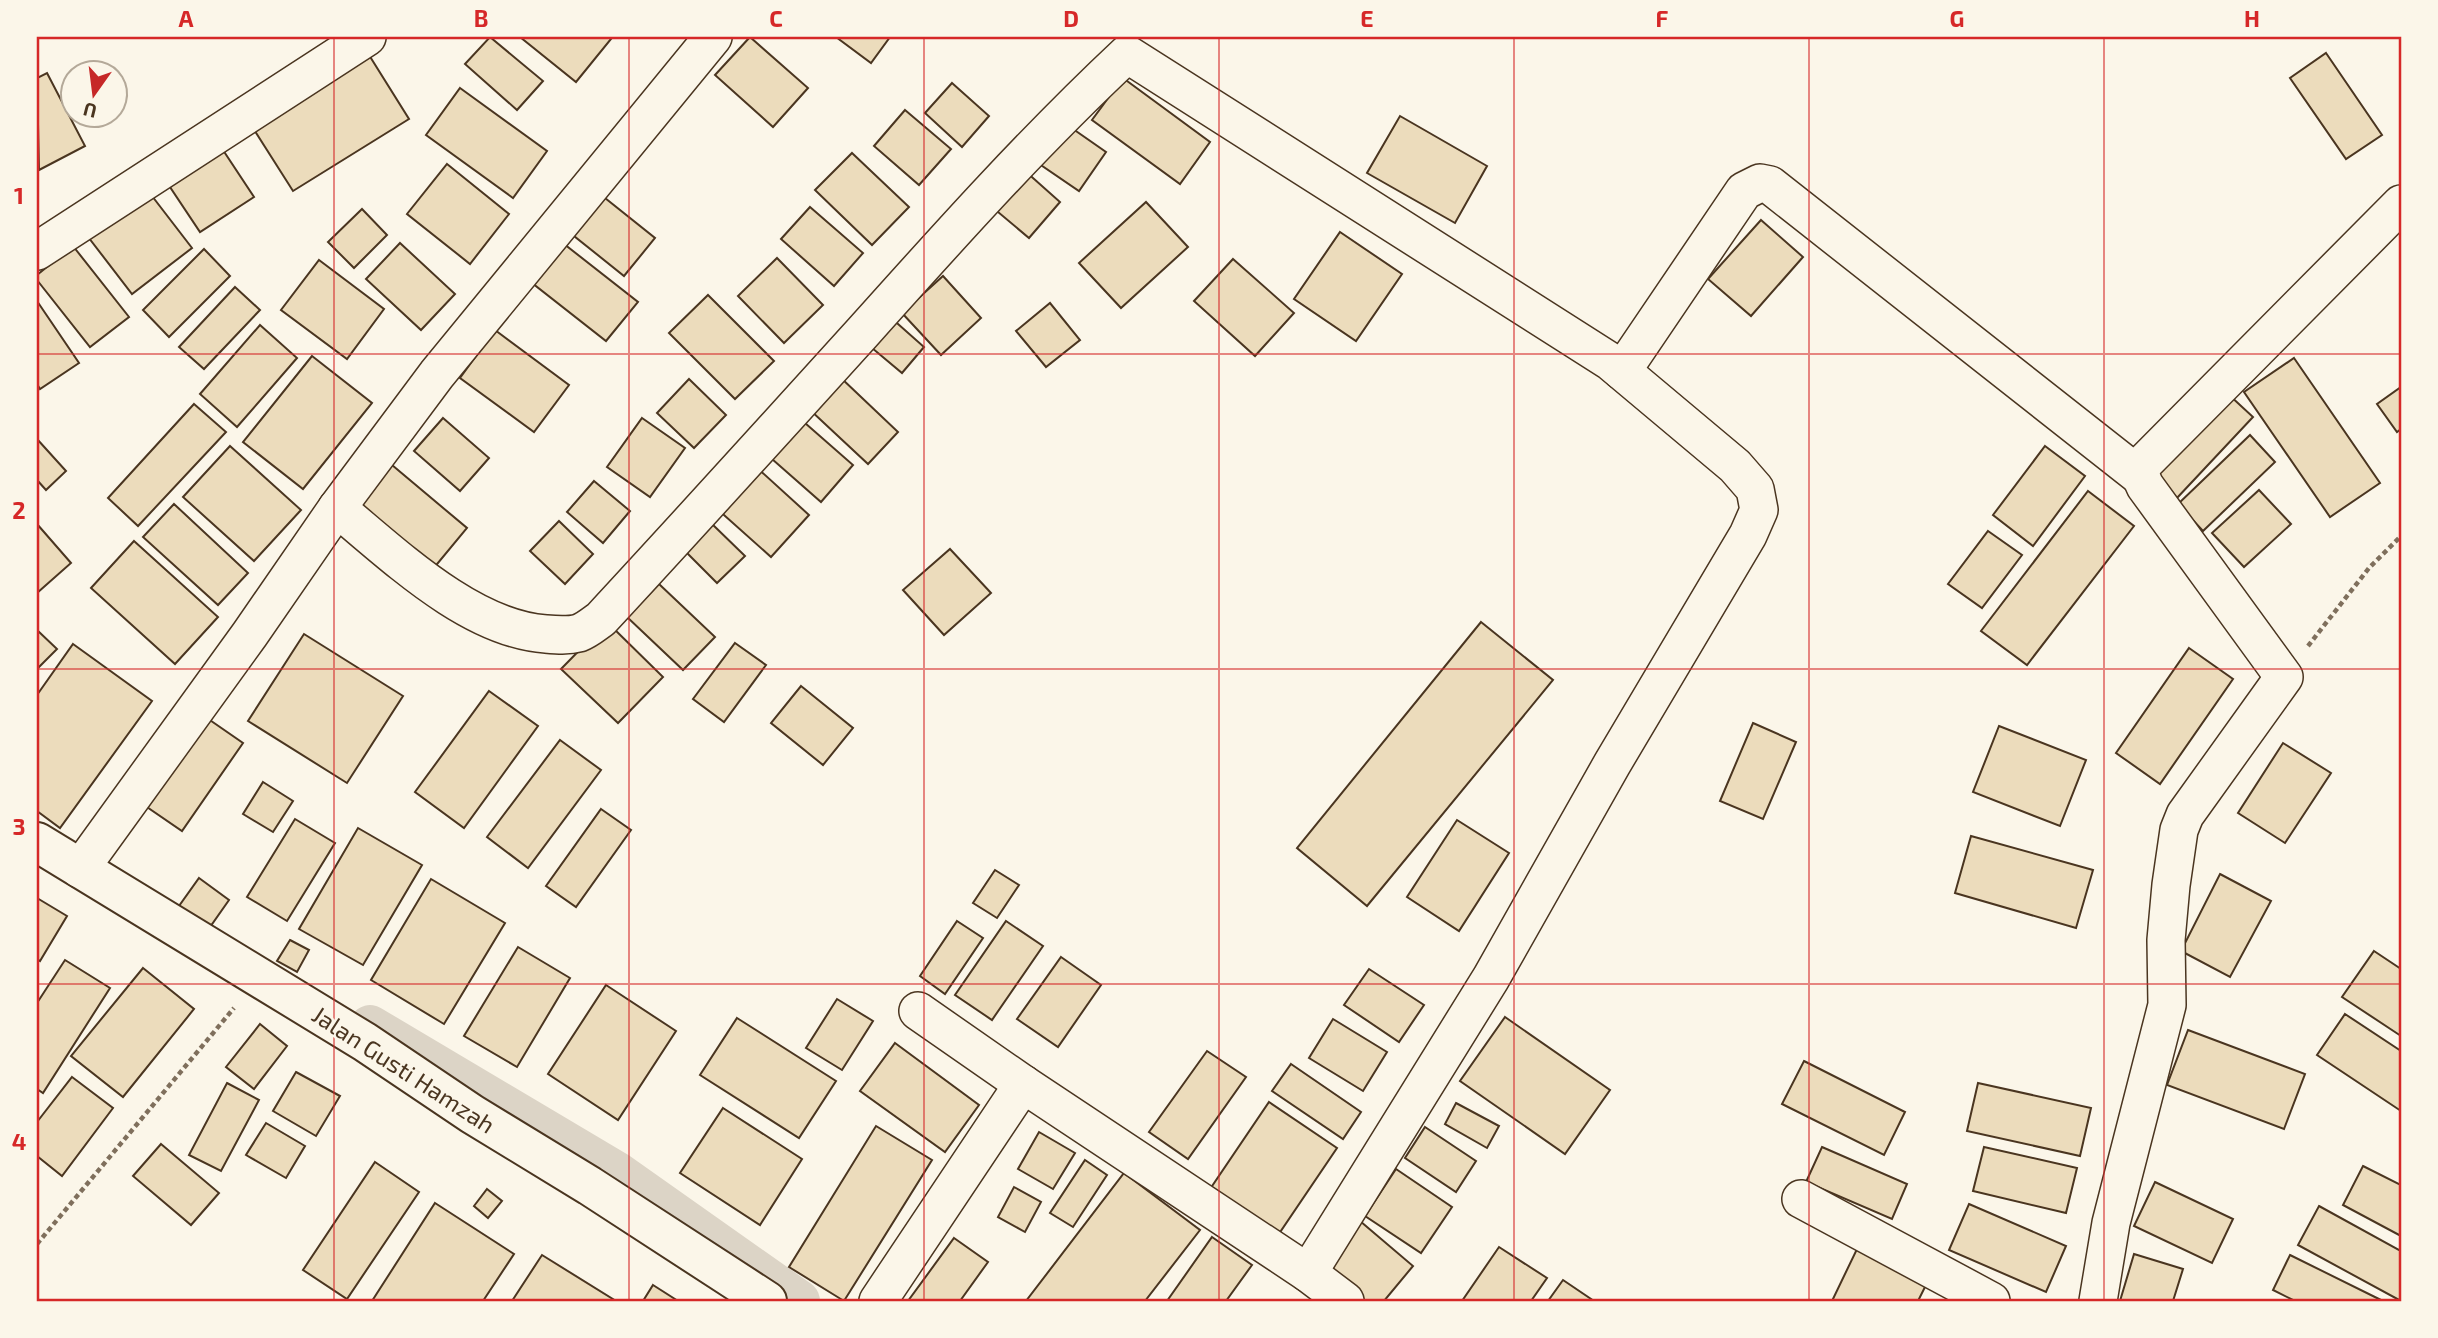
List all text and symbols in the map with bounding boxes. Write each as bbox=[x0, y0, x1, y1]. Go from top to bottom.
text: A bbox=[178, 4, 194, 32]
text: B bbox=[474, 4, 488, 32]
text: C bbox=[769, 4, 783, 32]
text: D bbox=[1063, 4, 1079, 32]
text: E bbox=[1360, 4, 1374, 32]
text: F bbox=[1656, 4, 1669, 32]
text: G bbox=[1950, 4, 1964, 32]
text: H bbox=[2244, 4, 2260, 32]
north arrow bbox=[60, 60, 130, 130]
text: U bbox=[81, 98, 99, 124]
text: 1 bbox=[14, 181, 24, 209]
text: 2 bbox=[12, 496, 26, 524]
text: 3 bbox=[12, 812, 26, 840]
street label: Jalan Gusti Hamzah bbox=[307, 999, 501, 1139]
text: 4 bbox=[12, 1127, 26, 1155]

